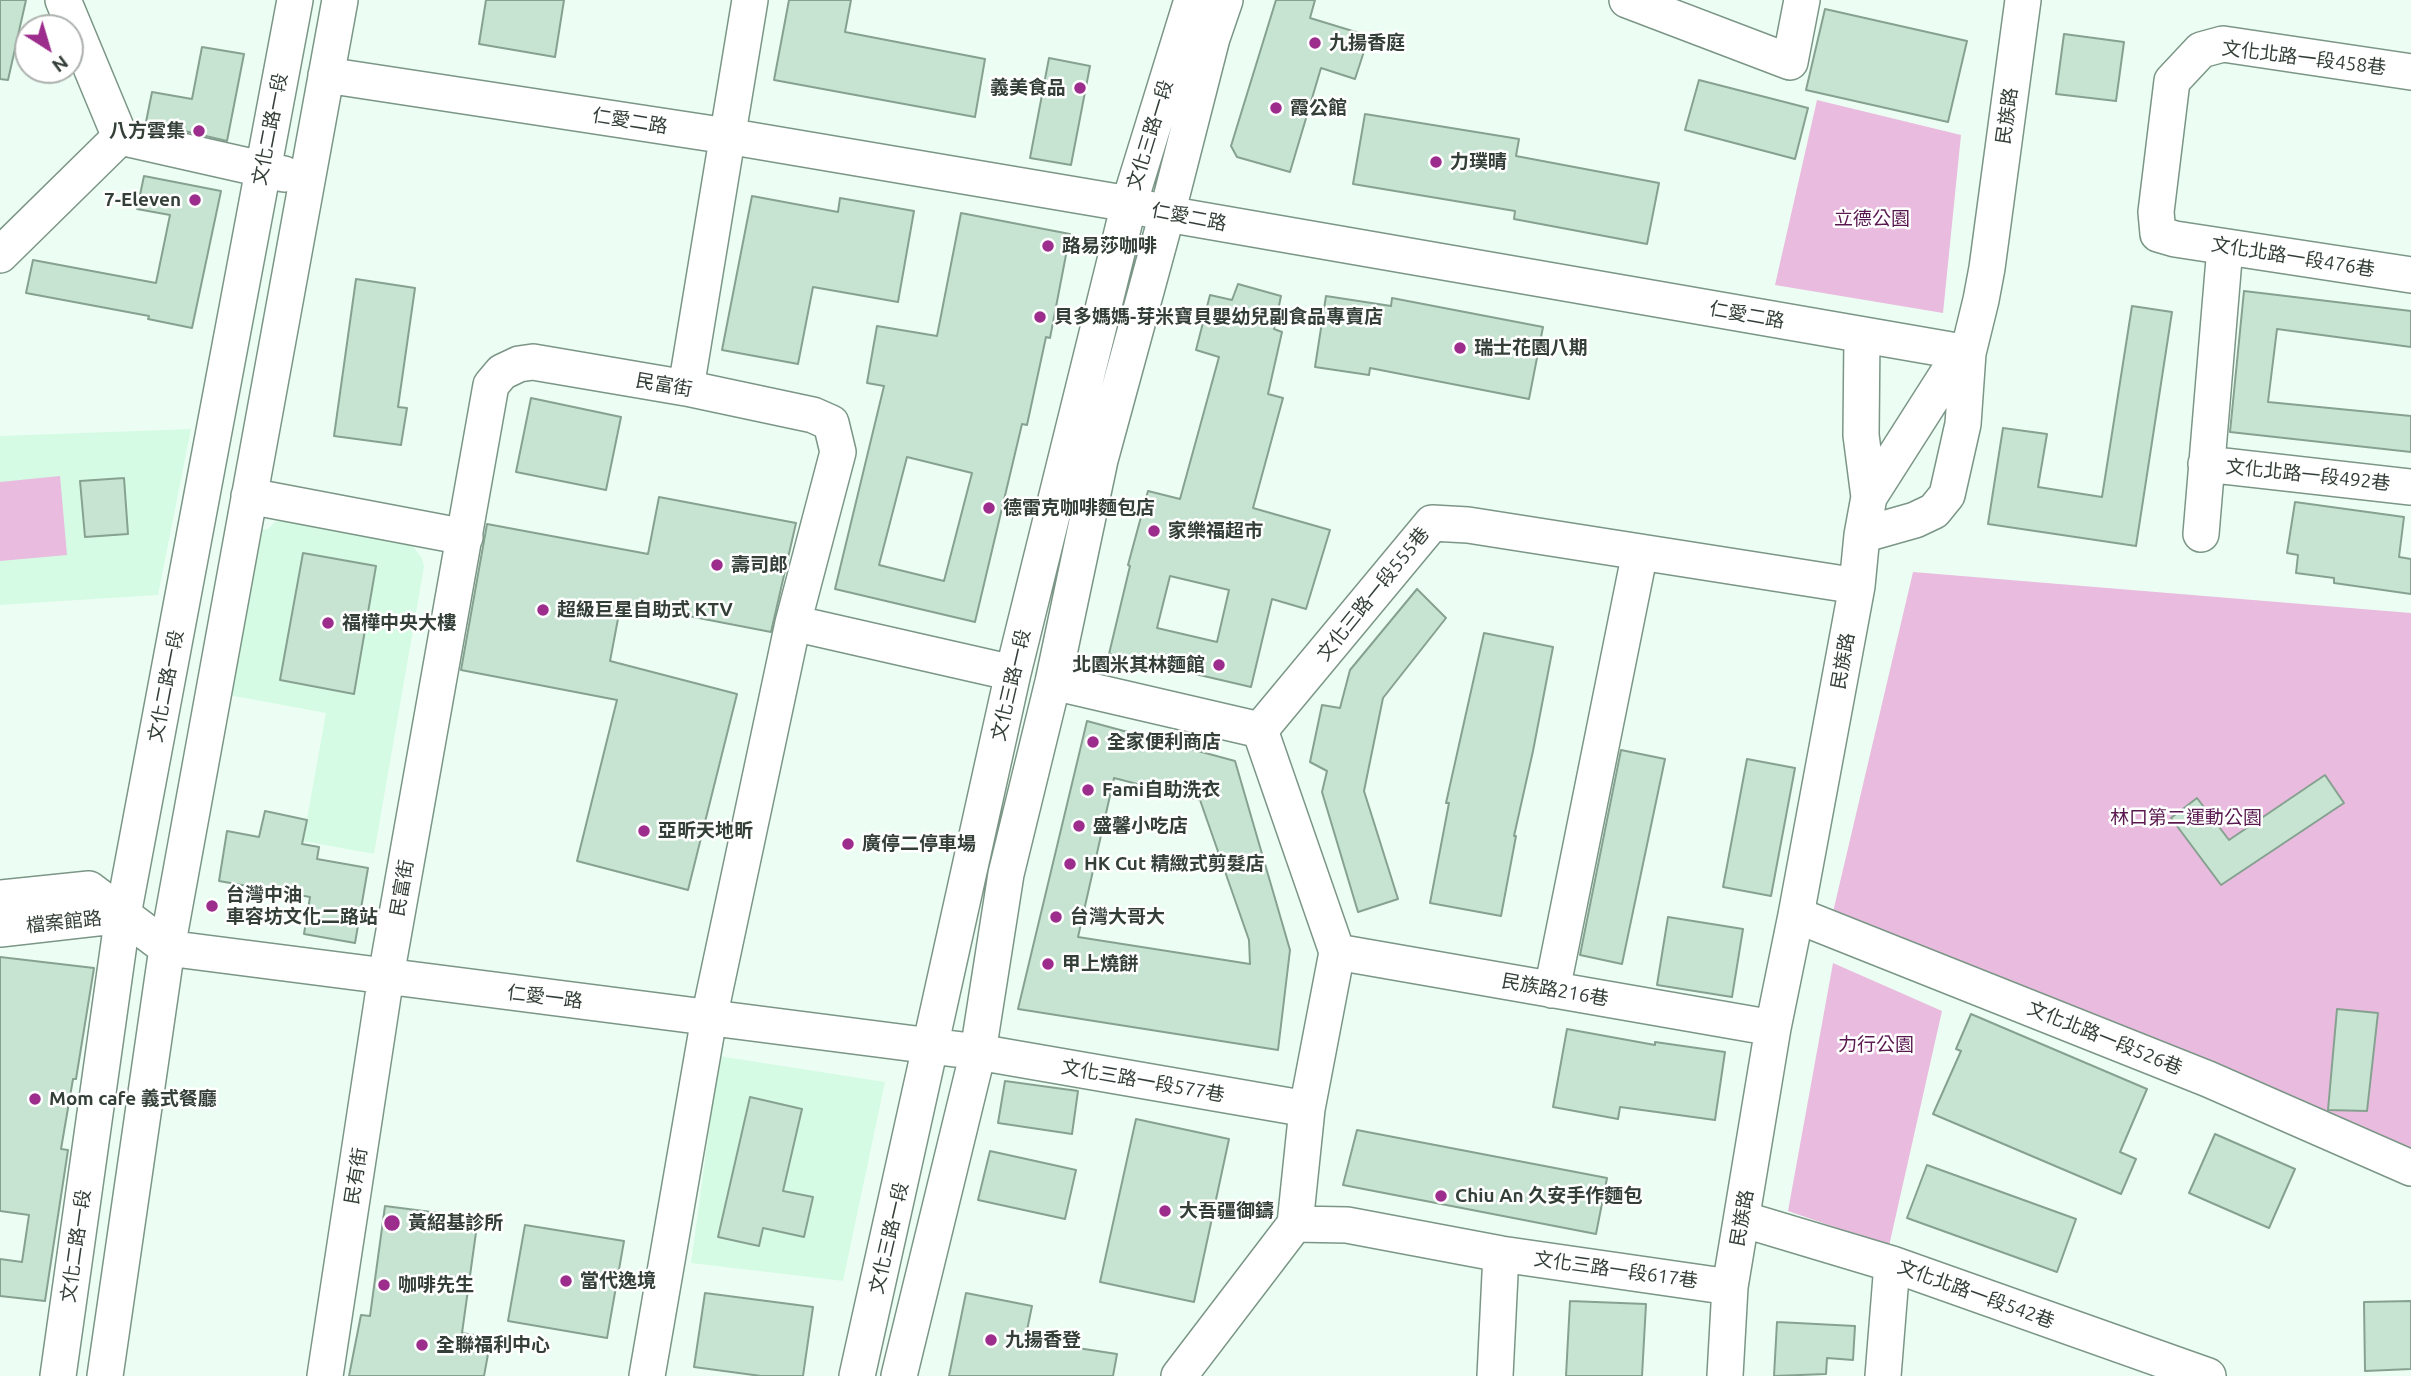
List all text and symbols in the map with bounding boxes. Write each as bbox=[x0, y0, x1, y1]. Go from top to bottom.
north arrow bbox=[14, 14, 84, 84]
place label: 九揚香庭 bbox=[1329, 32, 1405, 54]
marker: 九揚香庭 bbox=[1307, 35, 1323, 51]
street label: 文化北路一段458巷 bbox=[2221, 37, 2387, 79]
text: N bbox=[48, 51, 73, 77]
street label: 文化二路一段 bbox=[248, 71, 292, 187]
place label: 義美食品 bbox=[990, 77, 1066, 99]
street label: 文化三路一段 bbox=[1122, 77, 1178, 193]
marker: 義美食品 bbox=[1072, 80, 1088, 96]
street label: 民族路 bbox=[1992, 86, 2022, 146]
place label: 霞公館 bbox=[1290, 97, 1347, 119]
marker: 霞公館 bbox=[1268, 100, 1284, 116]
street label: 仁愛二路 bbox=[591, 104, 669, 138]
place label: 八方雲集 bbox=[109, 120, 185, 142]
marker: 八方雲集 bbox=[191, 123, 207, 139]
place label: 力璞晴 bbox=[1450, 151, 1507, 173]
marker: 力璞晴 bbox=[1428, 154, 1444, 170]
place label: 7-Eleven bbox=[104, 189, 181, 211]
marker: 7-Eleven bbox=[187, 192, 203, 208]
street label: 仁愛二路 bbox=[1150, 199, 1228, 235]
park label: 立德公園 bbox=[1834, 208, 1910, 230]
street label: 文化北路一段476巷 bbox=[2210, 233, 2376, 281]
place label: 路易莎咖啡 bbox=[1062, 235, 1157, 257]
marker: 路易莎咖啡 bbox=[1040, 238, 1056, 254]
street label: 仁愛二路 bbox=[1708, 297, 1786, 333]
place label: 貝多媽媽-芽米寶貝嬰幼兒副食品專賣店 bbox=[1054, 306, 1383, 328]
marker: 貝多媽媽-芽米寶貝嬰幼兒副食品專賣店 bbox=[1032, 309, 1048, 325]
place label: 瑞士花園八期 bbox=[1474, 337, 1588, 359]
marker: 瑞士花園八期 bbox=[1452, 340, 1468, 356]
street label: 民富街 bbox=[634, 369, 694, 401]
street label: 文化北路一段492巷 bbox=[2225, 455, 2391, 495]
place label: 德雷克咖啡麵包店 bbox=[1003, 497, 1155, 519]
marker: 德雷克咖啡麵包店 bbox=[981, 500, 997, 516]
place label: 家樂福超市 bbox=[1168, 520, 1263, 542]
marker: 家樂福超市 bbox=[1146, 523, 1162, 539]
street label: 文化三路一段555巷 bbox=[1312, 523, 1434, 665]
place label: 壽司郎 bbox=[731, 554, 788, 576]
marker: 壽司郎 bbox=[709, 557, 725, 573]
place label: 超級巨星自助式 KTV bbox=[557, 599, 733, 621]
marker: 超級巨星自助式 KTV bbox=[535, 602, 551, 618]
place label: 福樺中央大樓 bbox=[342, 612, 456, 634]
marker: 福樺中央大樓 bbox=[320, 615, 336, 631]
street label: 文化三路一段 bbox=[987, 627, 1035, 743]
street label: 文化二路一段 bbox=[144, 628, 188, 744]
street label: 民族路 bbox=[1827, 631, 1859, 691]
place label: 北園米其林麵館 bbox=[1072, 654, 1205, 676]
marker: 北園米其林麵館 bbox=[1211, 657, 1227, 673]
place label: 全家便利商店 bbox=[1107, 731, 1221, 753]
marker: 全家便利商店 bbox=[1085, 734, 1101, 750]
place label: Fami自助洗衣 bbox=[1102, 779, 1220, 801]
marker: Fami自助洗衣 bbox=[1080, 782, 1096, 798]
park label: 林口第二運動公園 bbox=[2110, 807, 2262, 829]
place label: 盛馨小吃店 bbox=[1093, 815, 1188, 837]
marker: 盛馨小吃店 bbox=[1071, 818, 1087, 834]
place label: 亞昕天地昕 bbox=[658, 820, 753, 842]
marker: 亞昕天地昕 bbox=[636, 823, 652, 839]
place label: 廣停二停車場 bbox=[862, 833, 976, 855]
marker: 廣停二停車場 bbox=[840, 836, 856, 852]
place label: HK Cut 精緻式剪髮店 bbox=[1084, 853, 1265, 875]
marker: HK Cut 精緻式剪髮店 bbox=[1062, 856, 1078, 872]
street label: 民富街 bbox=[386, 858, 418, 918]
place label: 台灣中油 車容坊文化二路站 bbox=[226, 884, 378, 928]
marker: 台灣中油 車容坊文化二路站 bbox=[204, 898, 220, 914]
place label: 台灣大哥大 bbox=[1070, 906, 1165, 928]
street label: 檔案館路 bbox=[25, 907, 103, 937]
marker: 台灣大哥大 bbox=[1048, 909, 1064, 925]
place label: 甲上燒餅 bbox=[1062, 953, 1138, 975]
marker: 甲上燒餅 bbox=[1040, 956, 1056, 972]
street label: 民族路216巷 bbox=[1500, 969, 1610, 1011]
street label: 仁愛一路 bbox=[506, 981, 584, 1013]
street label: 文化北路一段526巷 bbox=[2024, 996, 2186, 1080]
park label: 力行公園 bbox=[1838, 1034, 1914, 1056]
street label: 文化三路一段577巷 bbox=[1060, 1055, 1226, 1107]
place label: Mom cafe 義式餐廳 bbox=[49, 1088, 217, 1110]
marker: Mom cafe 義式餐廳 bbox=[27, 1091, 43, 1107]
street label: 民有街 bbox=[340, 1146, 372, 1206]
street label: 文化三路一段 bbox=[865, 1180, 913, 1296]
place label: Chiu An 久安手作麵包 bbox=[1455, 1185, 1642, 1207]
street label: 文化二路一段 bbox=[57, 1188, 95, 1304]
marker: Chiu An 久安手作麵包 bbox=[1433, 1188, 1449, 1204]
street label: 民族路 bbox=[1726, 1188, 1758, 1248]
place label: 大吾疆御鑄 bbox=[1179, 1200, 1274, 1222]
marker: 大吾疆御鑄 bbox=[1157, 1203, 1173, 1219]
place label: 黃紹基診所 bbox=[408, 1212, 503, 1234]
marker: 黃紹基診所 bbox=[382, 1213, 402, 1233]
street label: 文化三路一段617巷 bbox=[1533, 1247, 1699, 1293]
street label: 文化北路一段542巷 bbox=[1895, 1255, 2057, 1333]
place label: 當代逸境 bbox=[580, 1270, 656, 1292]
marker: 當代逸境 bbox=[558, 1273, 574, 1289]
place label: 咖啡先生 bbox=[398, 1274, 474, 1296]
marker: 咖啡先生 bbox=[376, 1277, 392, 1293]
place label: 九揚香登 bbox=[1005, 1329, 1081, 1351]
marker: 九揚香登 bbox=[983, 1332, 999, 1348]
place label: 全聯福利中心 bbox=[436, 1334, 550, 1356]
marker: 全聯福利中心 bbox=[414, 1337, 430, 1353]

